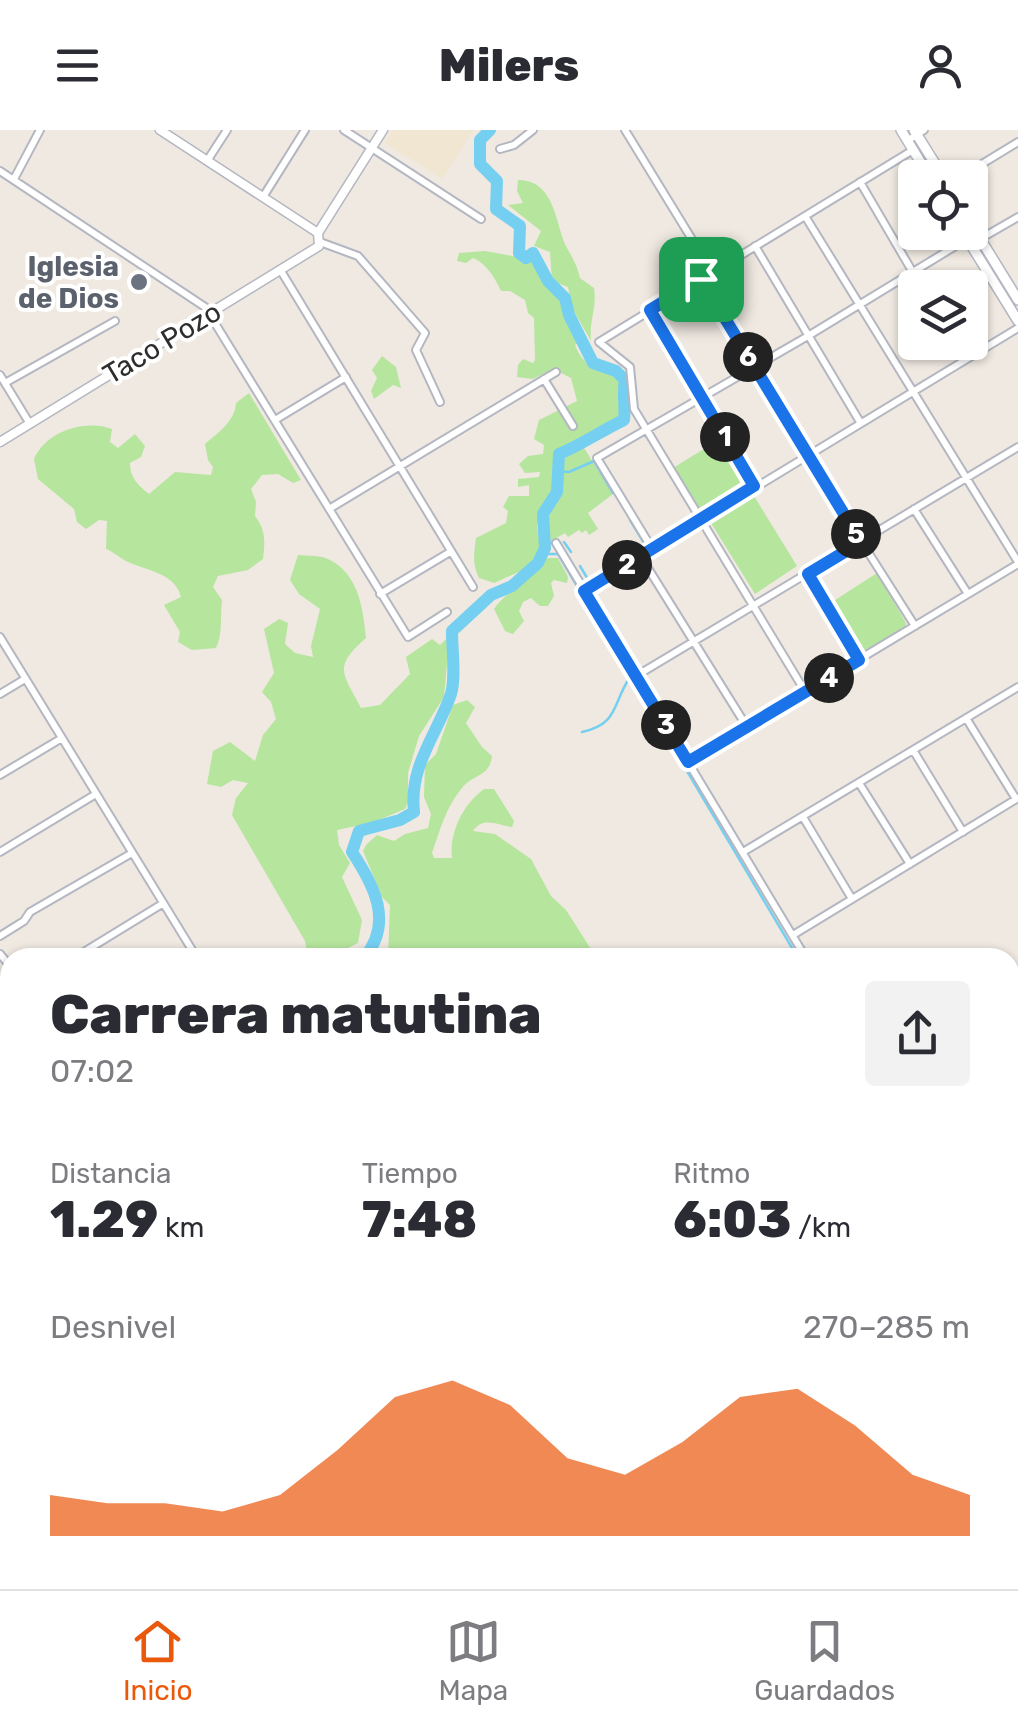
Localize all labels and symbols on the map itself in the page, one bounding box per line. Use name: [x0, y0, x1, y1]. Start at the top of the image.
pin: [659, 237, 744, 322]
place label: Iglesia de Dios: [18, 250, 119, 315]
marker: Iglesia de Dios: [128, 271, 150, 293]
street label: Taco Pozo: [97, 295, 227, 391]
pin: 6: [723, 332, 773, 382]
pin: 1: [700, 412, 750, 462]
pin: 5: [831, 509, 881, 559]
pin: 2: [602, 540, 652, 590]
pin: 4: [804, 653, 854, 703]
pin: 3: [641, 700, 691, 750]

